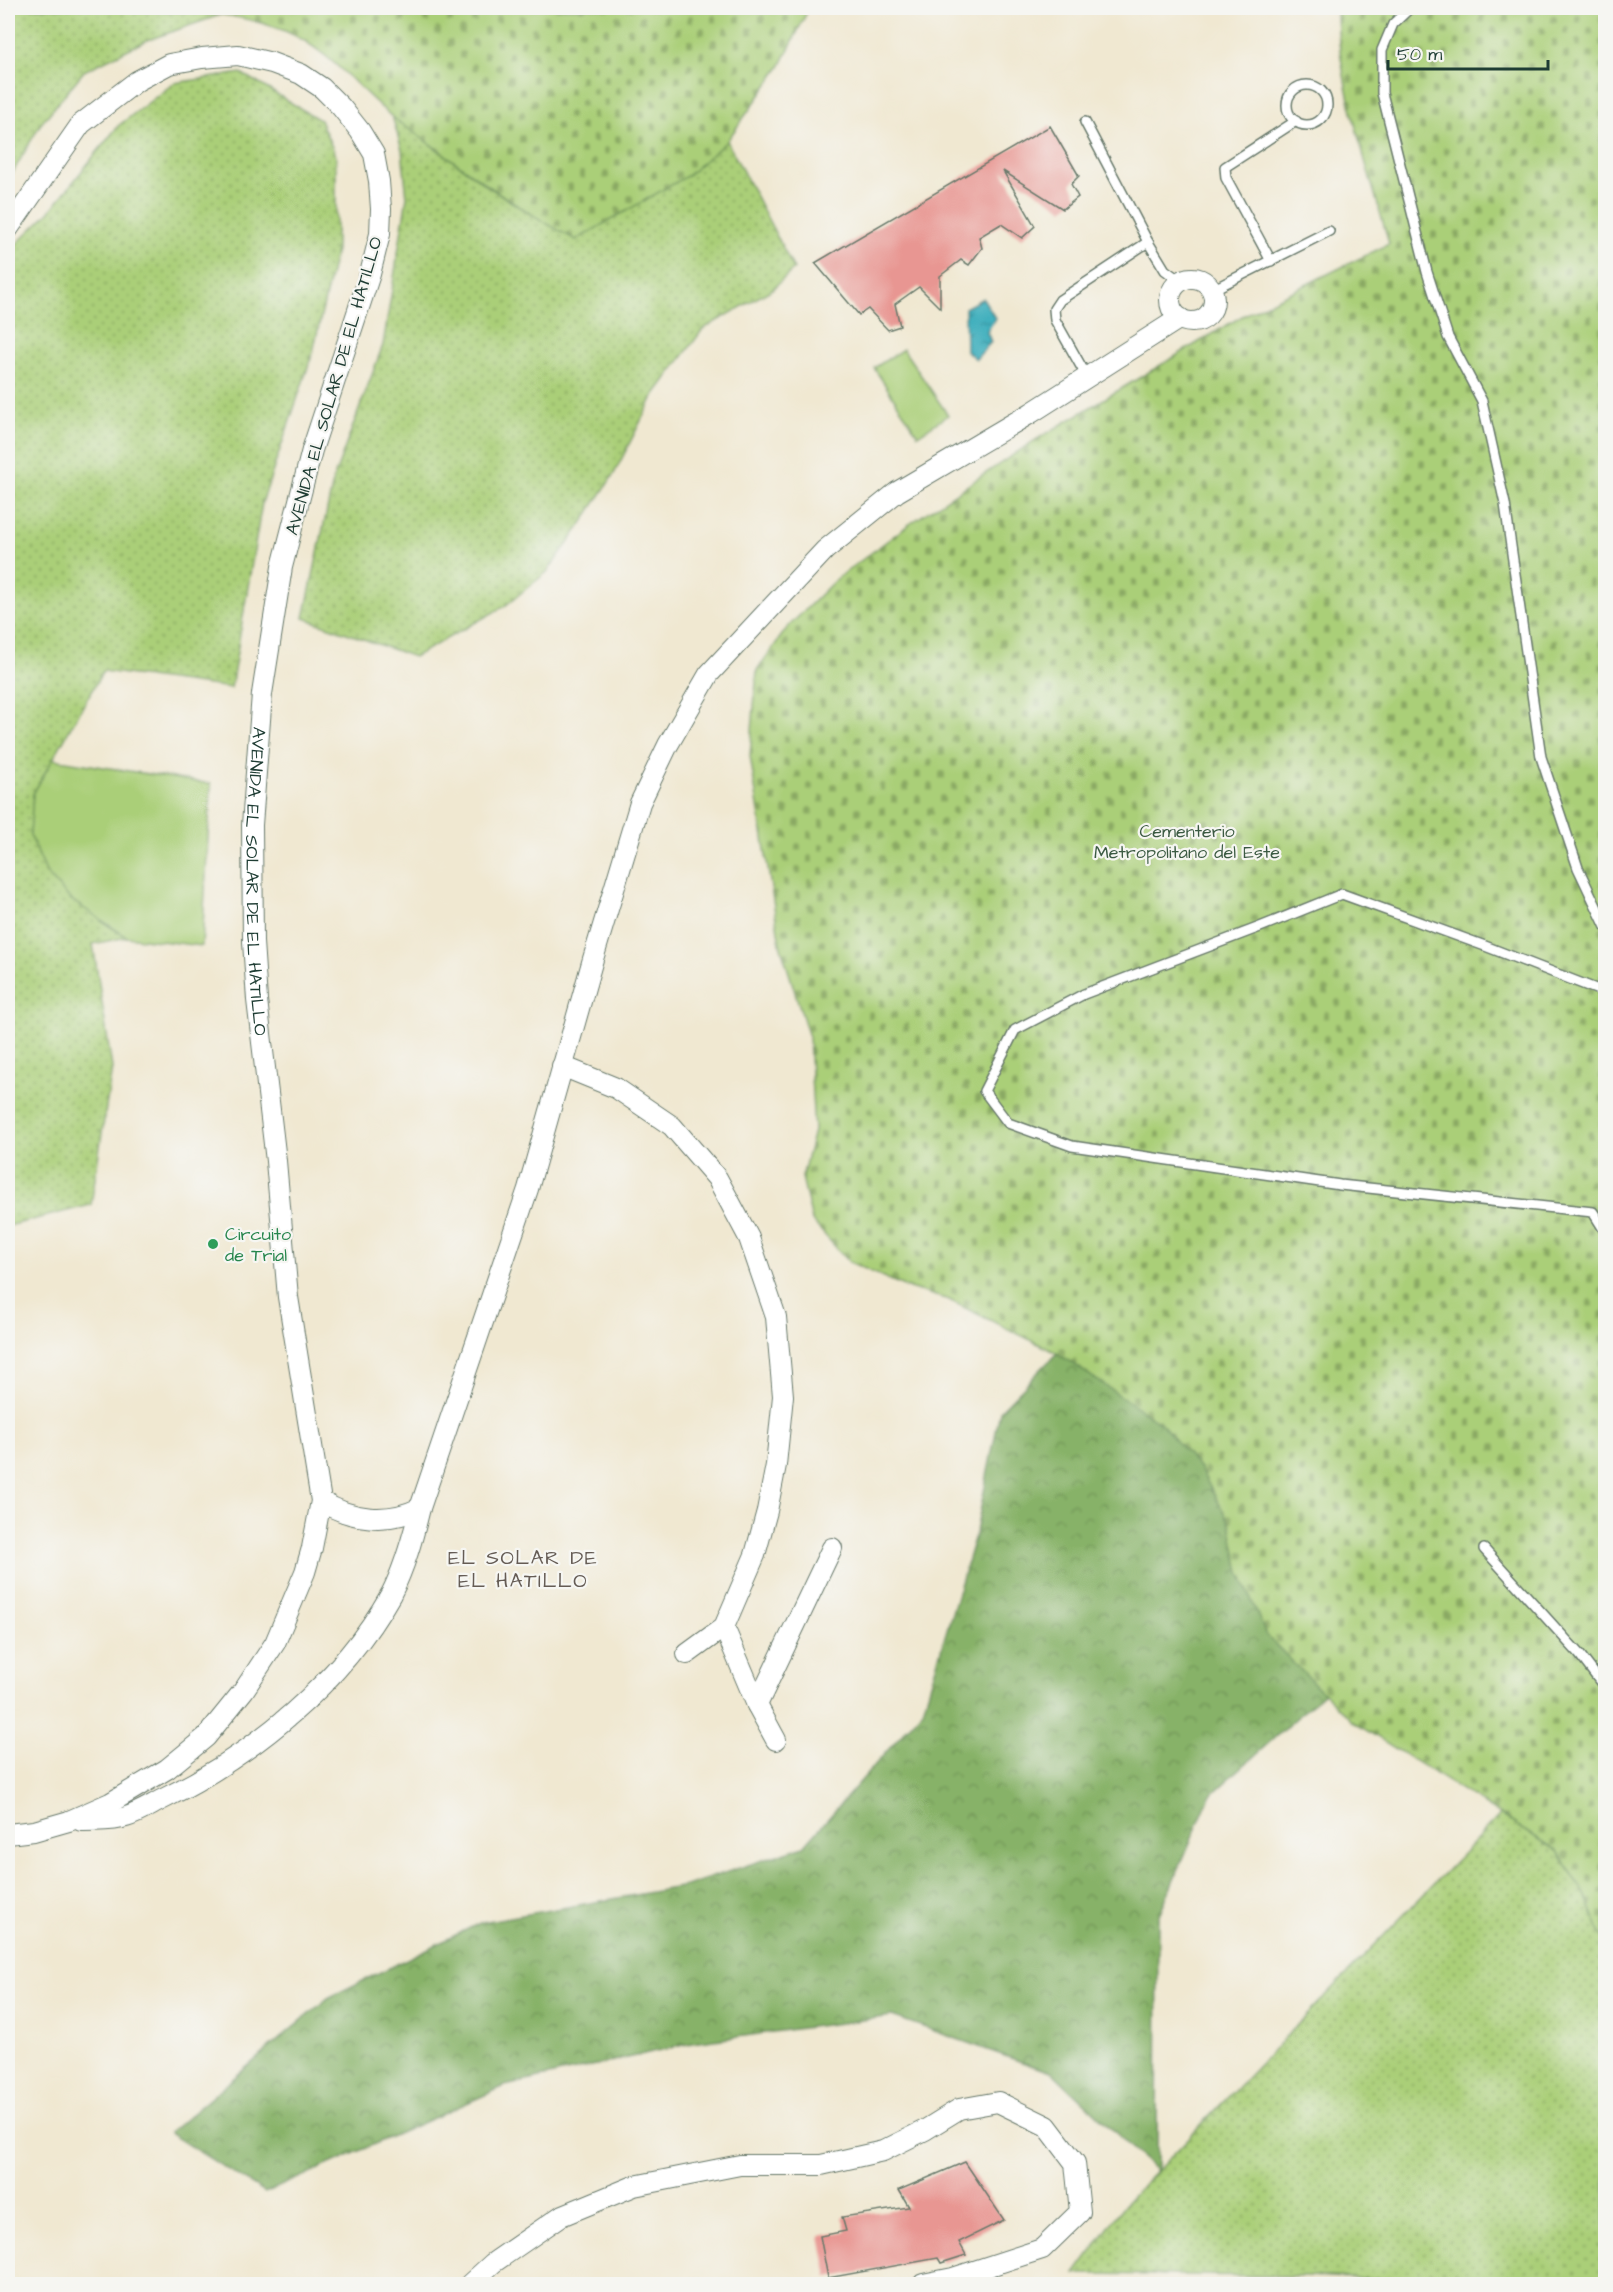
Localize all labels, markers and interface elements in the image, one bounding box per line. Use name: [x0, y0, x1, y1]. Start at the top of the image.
scale bar: [1388, 33, 1548, 71]
text: 50 m: [1397, 42, 1442, 67]
street label: AVENIDA EL SOLAR DE EL HATILLO: [279, 234, 389, 538]
street label: AVENIDA EL SOLAR DE EL HATILLO: [239, 726, 274, 1037]
park label: Cementerio Metropolitano del Este: [1094, 819, 1280, 865]
place label: Circuito de Trial: [225, 1222, 291, 1268]
marker: Circuito de Trial: [206, 1237, 220, 1251]
district label: EL SOLAR DE EL HATILLO: [448, 1544, 598, 1595]

